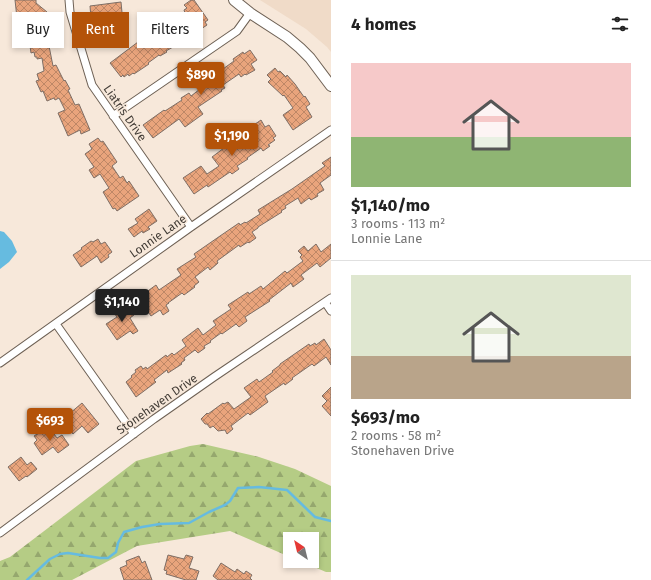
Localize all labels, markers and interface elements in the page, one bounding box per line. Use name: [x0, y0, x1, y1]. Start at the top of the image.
chip: Buy: [12, 12, 64, 48]
chip: Rent: [72, 12, 129, 48]
chip: Filters: [137, 12, 203, 48]
icon: filters: [609, 13, 631, 35]
text: 4 homes: [351, 14, 416, 35]
pin: $890: [177, 62, 225, 96]
text: $890: [186, 67, 216, 82]
street label: Liatris Drive: [101, 82, 149, 144]
icon: home: [455, 89, 527, 161]
pin: $1,190: [199, 123, 265, 157]
text: $1,190: [214, 128, 250, 143]
text: $1,140/mo: [351, 195, 430, 216]
street label: Lonnie Lane: [127, 211, 189, 261]
text: 3 rooms · 113 m²: [351, 216, 445, 231]
text: Lonnie Lane: [351, 231, 422, 246]
pin: $1,140: [89, 289, 155, 323]
text: $1,140: [104, 294, 140, 309]
icon: home: [455, 301, 527, 373]
street label: Stonehaven Drive: [114, 371, 200, 437]
text: $693/mo: [351, 407, 420, 428]
pin: $693: [26, 408, 74, 442]
text: $693: [36, 413, 64, 428]
text: 2 rooms · 58 m²: [351, 428, 441, 443]
text: Stonehaven Drive: [351, 443, 454, 458]
north arrow: [283, 532, 319, 568]
map controls: [283, 532, 319, 568]

